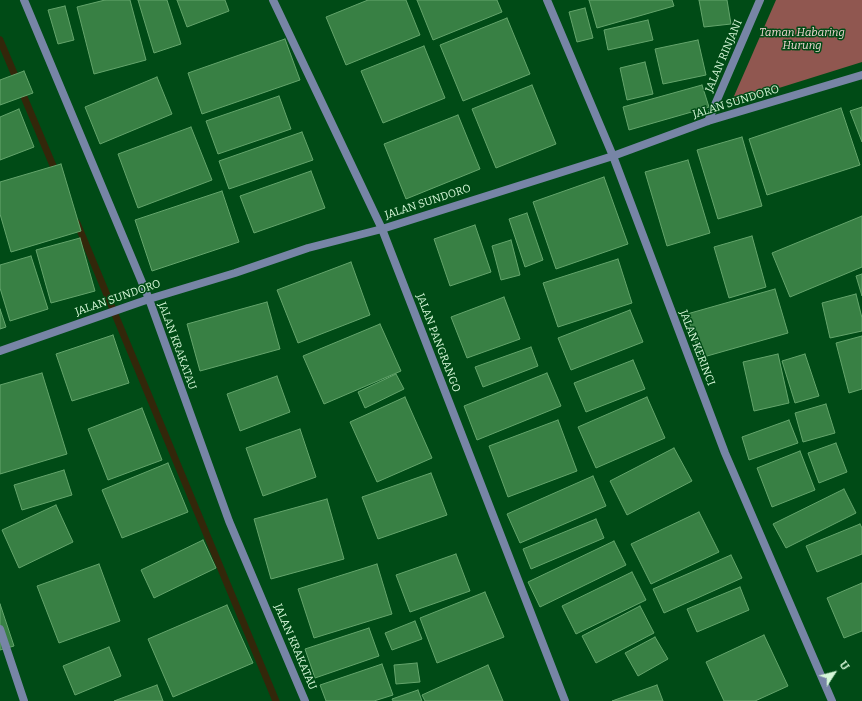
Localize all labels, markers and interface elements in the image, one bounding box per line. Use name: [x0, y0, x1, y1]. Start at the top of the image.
street label: JALAN RINJANI: [703, 18, 745, 94]
park label: Taman Habaring Hurung: [759, 26, 845, 52]
street label: JALAN SUNDORO: [691, 83, 781, 121]
street label: JALAN SUNDORO: [383, 182, 473, 222]
street label: JALAN SUNDORO: [73, 277, 163, 319]
street label: JALAN PANGRANGO: [413, 292, 463, 394]
street label: JALAN KRAKATAU: [155, 300, 199, 392]
street label: JALAN KERINCI: [677, 308, 717, 388]
street label: JALAN KRAKATAU: [271, 602, 319, 692]
north arrow: [814, 653, 854, 693]
text: U: [836, 659, 852, 673]

